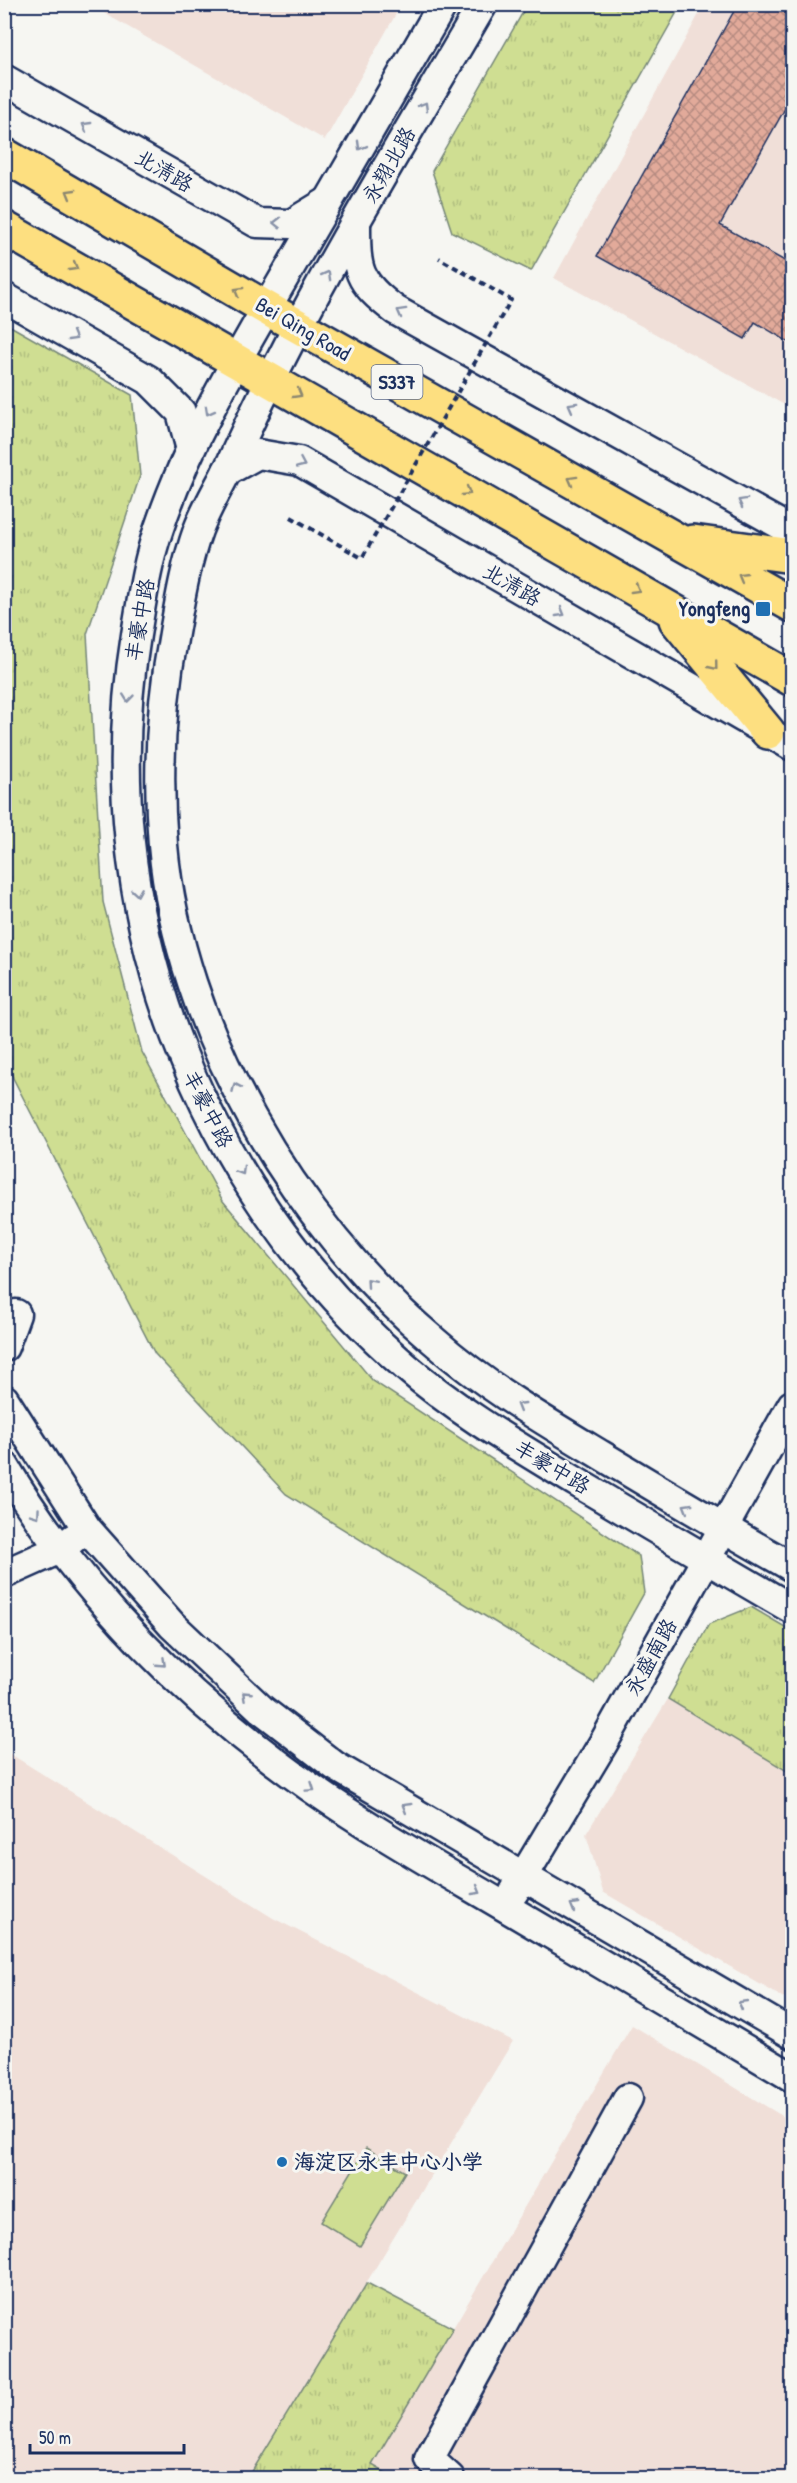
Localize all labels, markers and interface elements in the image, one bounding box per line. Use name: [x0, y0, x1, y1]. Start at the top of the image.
one-way arrow: [416, 102, 428, 112]
street label: 永翔北路: [355, 121, 422, 208]
one-way arrow: [82, 122, 92, 133]
one-way arrow: [356, 140, 368, 150]
street label: 北清路: [130, 142, 199, 199]
one-way arrow: [66, 188, 76, 200]
one-way arrow: [272, 217, 281, 230]
one-way arrow: [68, 260, 78, 272]
one-way arrow: [320, 271, 331, 281]
one-way arrow: [234, 287, 244, 298]
street label: Bei Qing Road: [250, 290, 356, 367]
one-way arrow: [397, 308, 407, 319]
one-way arrow: [67, 329, 77, 341]
road number: S337: [372, 365, 422, 399]
one-way arrow: [292, 387, 302, 399]
one-way arrow: [567, 402, 578, 414]
one-way arrow: [205, 405, 216, 415]
one-way arrow: [295, 457, 306, 469]
one-way arrow: [568, 476, 578, 488]
one-way arrow: [461, 484, 471, 496]
one-way arrow: [737, 498, 748, 509]
street label: 北清路: [478, 556, 547, 613]
one-way arrow: [737, 572, 748, 584]
street label: 丰豪中路: [118, 576, 161, 664]
one-way arrow: [630, 582, 640, 593]
place label: Yongfeng: [679, 594, 750, 624]
marker: Yongfeng: [754, 600, 772, 618]
one-way arrow: [555, 606, 565, 618]
one-way arrow: [707, 659, 718, 670]
one-way arrow: [122, 693, 135, 702]
one-way arrow: [130, 887, 142, 896]
street label: 丰豪中路: [176, 1065, 240, 1153]
one-way arrow: [231, 1083, 243, 1094]
one-way arrow: [234, 1164, 245, 1175]
one-way arrow: [367, 1278, 378, 1289]
one-way arrow: [516, 1401, 526, 1413]
street label: 丰豪中路: [509, 1433, 596, 1501]
one-way arrow: [683, 1502, 693, 1514]
one-way arrow: [29, 1508, 40, 1519]
street label: 永盛南路: [618, 1613, 684, 1701]
one-way arrow: [155, 1656, 165, 1667]
one-way arrow: [243, 1691, 253, 1702]
one-way arrow: [305, 1781, 316, 1792]
one-way arrow: [402, 1803, 412, 1814]
one-way arrow: [471, 1883, 481, 1895]
one-way arrow: [570, 1901, 580, 1913]
one-way arrow: [738, 2000, 748, 2012]
place label: 海淀区永丰中心小学: [294, 2147, 483, 2176]
marker: 海淀区永丰中心小学: [275, 2155, 289, 2169]
scale bar: [30, 2417, 184, 2455]
text: 50 m: [39, 2425, 71, 2450]

